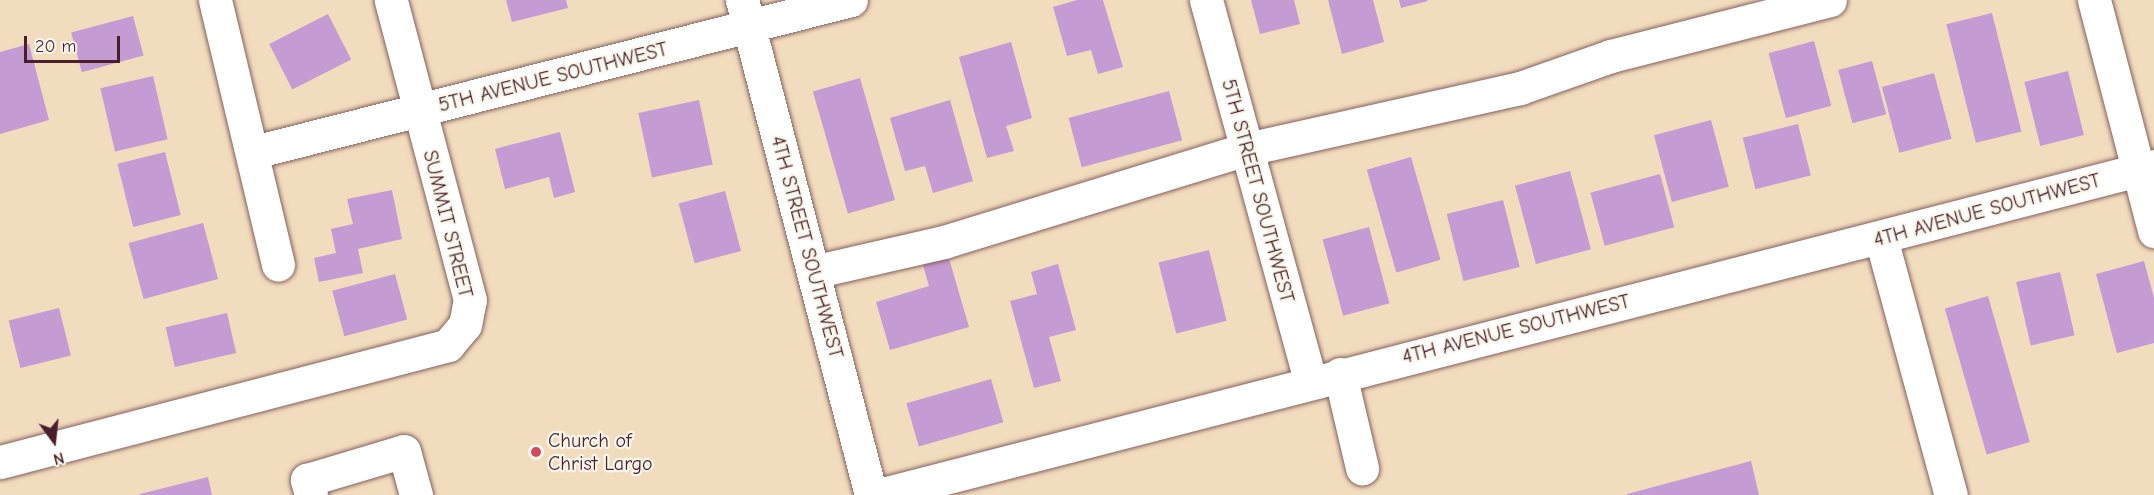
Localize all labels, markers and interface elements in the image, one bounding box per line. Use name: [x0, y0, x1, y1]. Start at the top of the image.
scale bar: [27, 24, 123, 62]
text: 20 m: [35, 36, 76, 57]
street label: 5TH AVENUE SOUTHWEST: [436, 37, 670, 117]
street label: 5TH STREET SOUTHWEST: [1217, 77, 1299, 305]
street label: 4TH STREET SOUTHWEST: [766, 133, 848, 361]
street label: SUMMIT STREET: [418, 148, 478, 300]
street label: 4TH AVENUE SOUTHWEST: [1871, 168, 2103, 252]
street label: 4TH AVENUE SOUTHWEST: [1400, 289, 1632, 369]
north arrow: [24, 411, 84, 471]
place label: Church of Christ Largo: [548, 428, 653, 475]
marker: Church of Christ Largo: [529, 445, 543, 459]
text: N: [51, 448, 66, 468]

